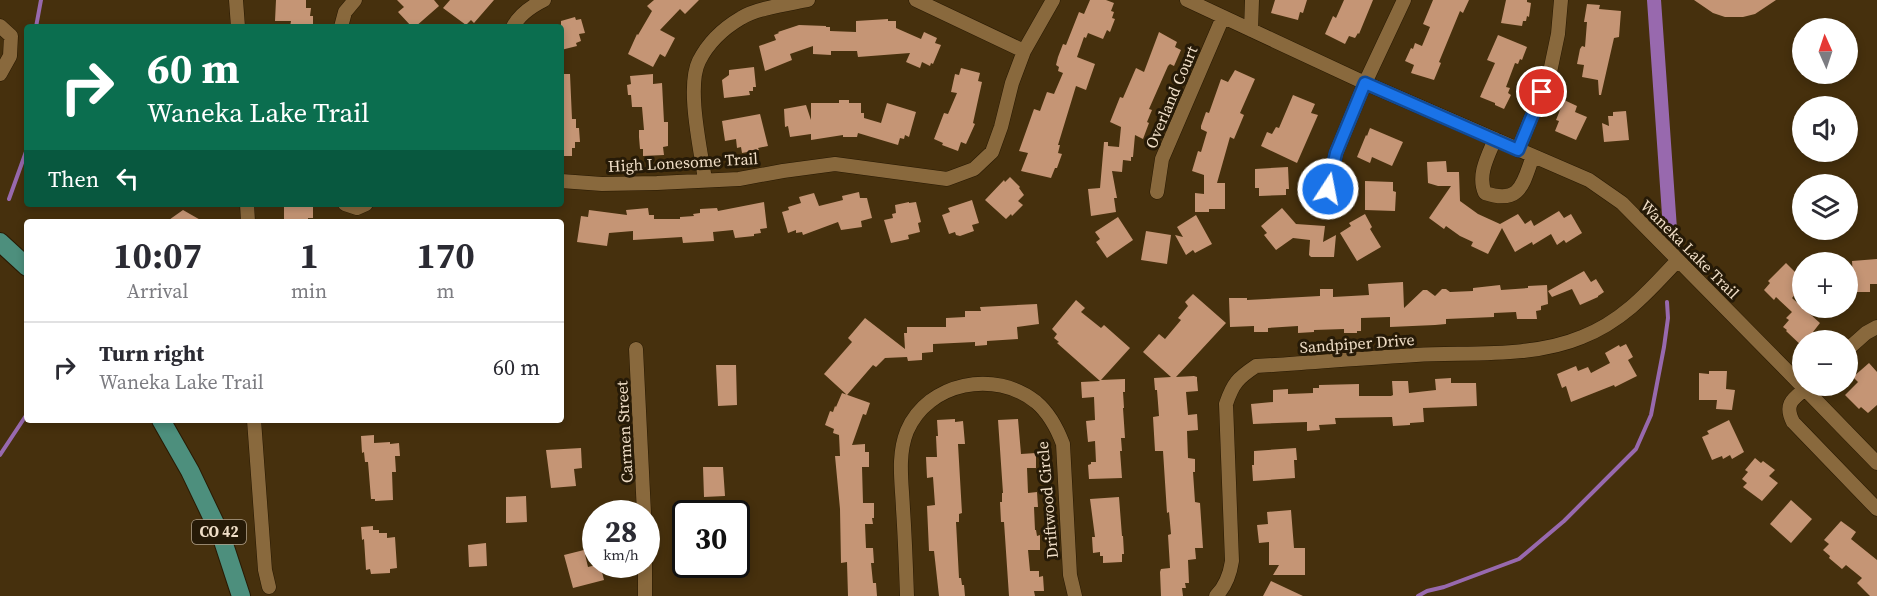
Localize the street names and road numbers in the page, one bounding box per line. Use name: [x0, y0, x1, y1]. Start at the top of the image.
street label: Overland Court: [1140, 42, 1203, 152]
street label: High Lonesome Trail: [607, 147, 759, 177]
street label: Waneka Lake Trail: [1636, 195, 1745, 304]
street label: Sandpiper Drive: [1299, 328, 1415, 358]
street label: Carmen Street: [610, 380, 638, 484]
street label: Driftwood Circle: [1031, 440, 1063, 560]
road number: CO 42: [192, 520, 246, 544]

